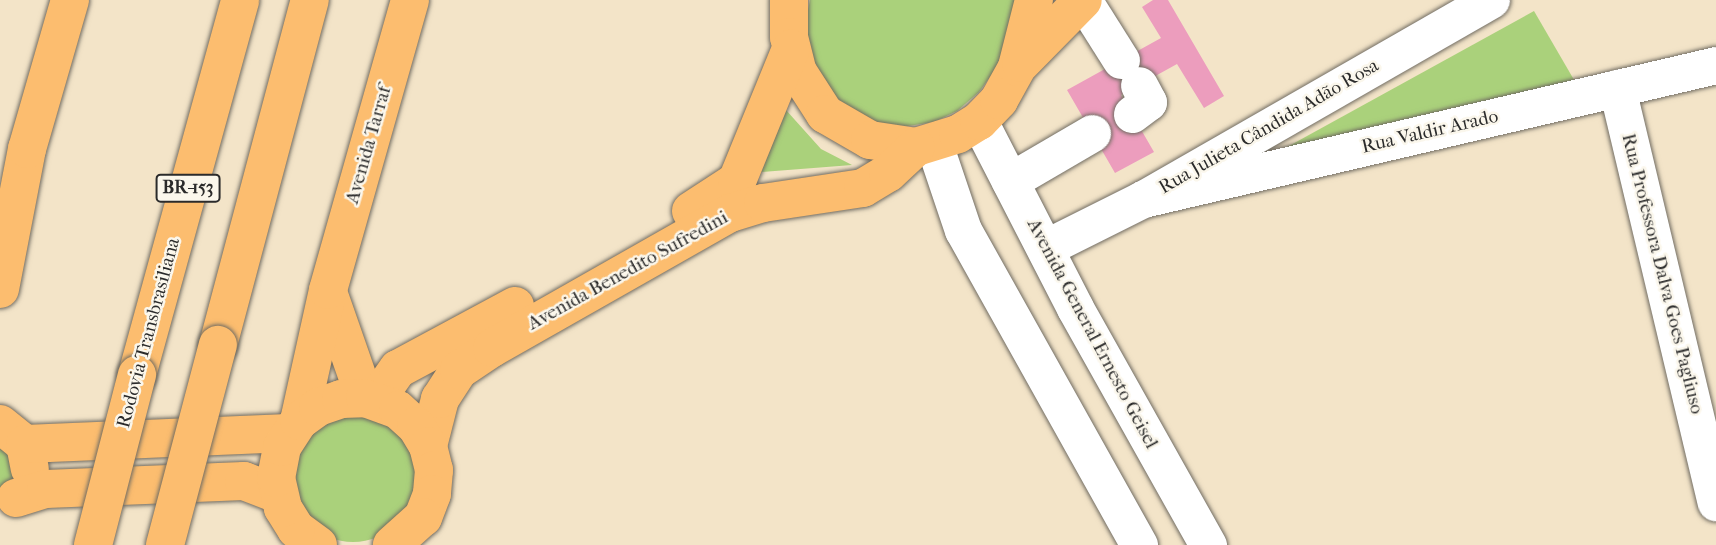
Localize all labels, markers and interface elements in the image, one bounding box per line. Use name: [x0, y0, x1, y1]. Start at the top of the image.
street label: Rua Julieta Cândida Adão Rosa: [1155, 55, 1383, 199]
street label: Avenida Tarraf: [341, 84, 397, 206]
street label: Rua Valdir Arado: [1359, 105, 1501, 159]
street label: Rua Professora Dalva Goes Pagliuso: [1616, 131, 1708, 417]
road number: BR-153: [155, 174, 221, 202]
street label: Avenida Benedito Sufredini: [524, 206, 732, 336]
street label: Avenida General Ernesto Geisel: [1022, 215, 1162, 453]
street label: Rodovia Transbrasiliana: [113, 235, 185, 431]

